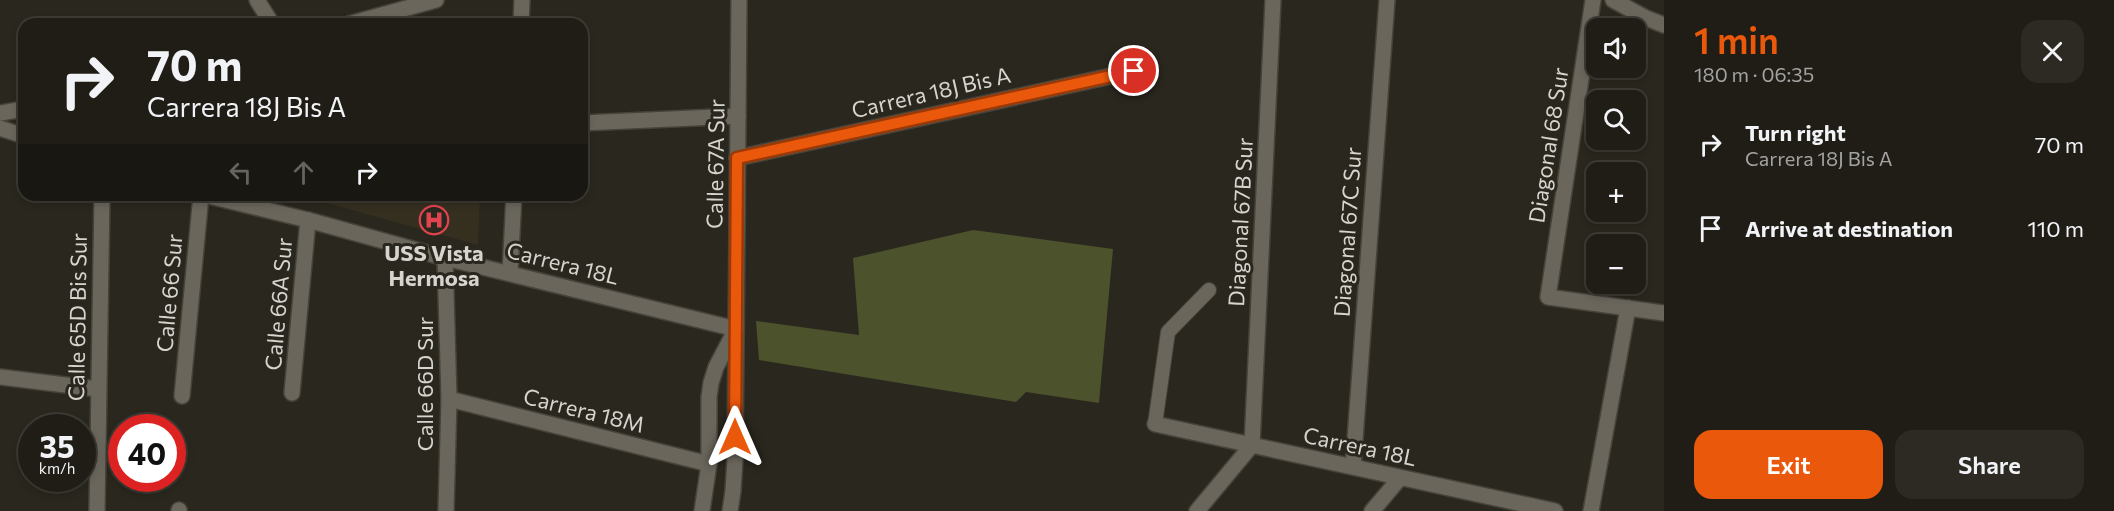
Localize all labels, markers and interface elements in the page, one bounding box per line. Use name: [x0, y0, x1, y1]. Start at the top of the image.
text: 1 min: [1694, 17, 1779, 61]
map controls: [1586, 18, 1646, 294]
button: sound: [1586, 18, 1646, 78]
button: close: [2021, 20, 2084, 83]
text: 70 m: [147, 38, 242, 90]
icon: right: [48, 42, 126, 120]
pin: [1108, 45, 1159, 96]
icon: arrive: [1117, 54, 1150, 87]
street label: Carrera 18J Bis A: [849, 61, 1013, 123]
text: 180 m · 06:35: [1694, 62, 1814, 86]
street label: Diagonal 68 Sur: [1522, 65, 1574, 225]
text: Carrera 18J Bis A: [147, 90, 346, 123]
button: search: [1586, 90, 1646, 150]
street label: Calle 67A Sur: [700, 99, 730, 229]
text: Turn right: [1745, 119, 1846, 146]
icon: right: [1694, 128, 1727, 161]
text: 70 m: [2035, 131, 2084, 158]
street label: Diagonal 67B Sur: [1222, 137, 1258, 307]
street label: Diagonal 67C Sur: [1328, 146, 1366, 318]
text: Carrera 18J Bis A: [1745, 146, 1893, 170]
icon: left: [224, 156, 257, 189]
icon: ahead: [287, 156, 320, 189]
icon: right: [350, 156, 383, 189]
button: +: [1586, 162, 1646, 222]
hospital icon: USS Vista Hermosa: [418, 204, 450, 236]
icon: arrive: [1694, 212, 1727, 245]
text: Arrive at destination: [1745, 215, 1953, 242]
text: 110 m: [2027, 215, 2084, 242]
street label: Calle 65D Bis Sur: [62, 233, 92, 401]
street label: Calle 66 Sur: [150, 233, 188, 353]
button: −: [1586, 234, 1646, 294]
street label: Calle 66A Sur: [259, 236, 297, 372]
street label: Carrera 18L: [504, 236, 622, 290]
place label: USS Vista Hermosa: [384, 239, 484, 291]
street label: Calle 66D Sur: [411, 316, 438, 451]
street label: Carrera 18M: [521, 382, 647, 438]
position arrow: [703, 405, 767, 469]
speed limit sign: 40: [108, 414, 186, 492]
street label: Carrera 18L: [1301, 421, 1419, 471]
text: 35: [40, 427, 74, 464]
button: Exit: [1694, 430, 1883, 499]
button: Share: [1895, 430, 2084, 499]
text: km/h: [39, 459, 75, 477]

